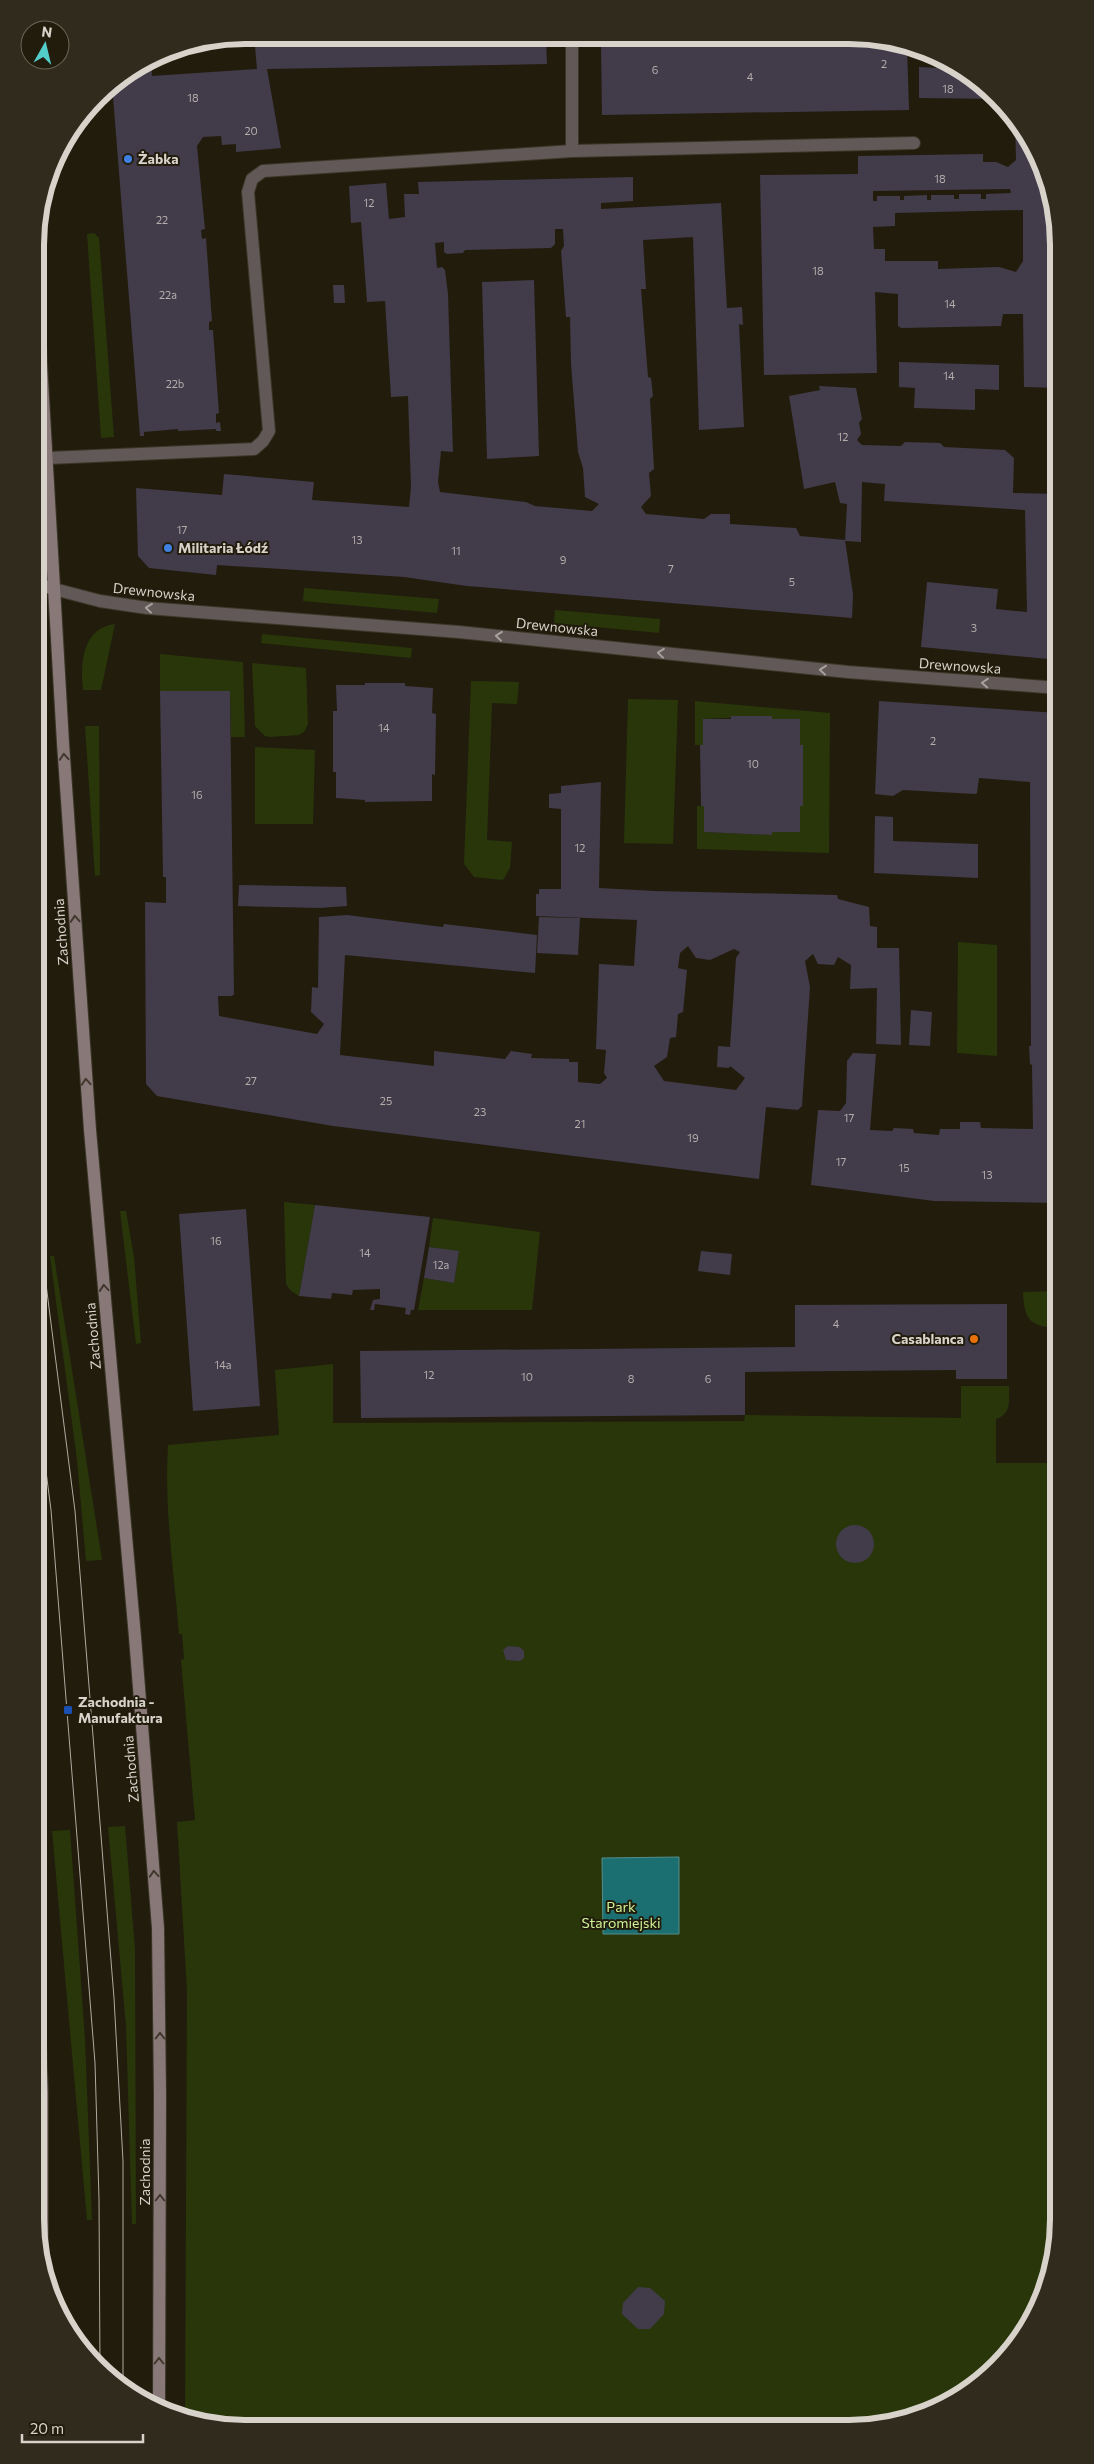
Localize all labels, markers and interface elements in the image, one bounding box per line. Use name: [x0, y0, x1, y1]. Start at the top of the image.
north arrow: [20, 20, 70, 70]
text: N: [40, 22, 53, 41]
house number: 2: [881, 57, 887, 70]
house number: 6: [652, 63, 659, 76]
house number: 4: [747, 70, 754, 83]
house number: 18: [942, 82, 954, 95]
house number: 18: [187, 91, 199, 104]
house number: 20: [244, 124, 258, 137]
place label: Żabka: [138, 150, 179, 167]
marker: Żabka: [122, 153, 134, 165]
house number: 18: [934, 172, 946, 185]
house number: 12: [364, 196, 374, 209]
house number: 22: [156, 213, 168, 226]
house number: 18: [812, 264, 824, 277]
house number: 22a: [159, 288, 177, 301]
house number: 14: [944, 297, 956, 310]
house number: 14: [943, 369, 955, 382]
house number: 22b: [166, 377, 184, 390]
house number: 12: [838, 430, 848, 443]
house number: 17: [177, 523, 187, 536]
house number: 13: [352, 533, 362, 546]
place label: Militaria Łódź: [178, 539, 268, 556]
marker: Militaria Łódź: [162, 542, 174, 554]
house number: 11: [451, 544, 461, 557]
house number: 9: [560, 553, 567, 566]
house number: 7: [668, 562, 674, 575]
house number: 5: [789, 575, 795, 588]
street label: Drewnowska: [112, 579, 196, 604]
one-way arrow: [144, 603, 152, 614]
street label: Drewnowska: [515, 614, 599, 639]
house number: 3: [971, 621, 977, 634]
one-way arrow: [495, 631, 503, 642]
one-way arrow: [657, 648, 665, 659]
street label: Drewnowska: [918, 654, 1002, 677]
one-way arrow: [818, 665, 826, 676]
one-way arrow: [980, 677, 988, 688]
house number: 14: [378, 721, 390, 734]
house number: 2: [930, 734, 936, 747]
one-way arrow: [58, 753, 69, 761]
house number: 10: [747, 757, 759, 770]
house number: 16: [191, 788, 203, 801]
house number: 12: [575, 841, 585, 854]
street label: Zachodnia: [50, 898, 71, 966]
one-way arrow: [70, 915, 81, 923]
house number: 27: [245, 1074, 257, 1087]
one-way arrow: [81, 1077, 92, 1085]
house number: 25: [380, 1094, 392, 1107]
house number: 23: [474, 1105, 486, 1118]
house number: 17: [844, 1111, 854, 1124]
house number: 21: [575, 1117, 585, 1130]
house number: 19: [687, 1131, 699, 1144]
house number: 17: [836, 1155, 846, 1168]
house number: 15: [898, 1161, 910, 1174]
house number: 13: [982, 1168, 992, 1181]
house number: 16: [210, 1234, 222, 1247]
house number: 14: [359, 1246, 371, 1259]
house number: 12a: [433, 1258, 449, 1271]
one-way arrow: [99, 1284, 110, 1292]
street label: Zachodnia: [81, 1302, 104, 1370]
house number: 4: [833, 1317, 840, 1330]
place label: Casablanca: [891, 1330, 964, 1347]
marker: Casablanca: [968, 1333, 980, 1345]
house number: 14a: [214, 1358, 232, 1371]
house number: 12: [424, 1368, 434, 1381]
house number: 10: [521, 1370, 533, 1383]
house number: 8: [628, 1372, 635, 1385]
house number: 6: [705, 1372, 712, 1385]
place label: Zachodnia - Manufaktura: [78, 1693, 163, 1726]
marker: Zachodnia - Manufaktura: [62, 1704, 74, 1716]
street label: Zachodnia: [119, 1735, 142, 1803]
one-way arrow: [149, 1869, 160, 1877]
park label: Park Staromiejski: [581, 1898, 661, 1931]
one-way arrow: [155, 2032, 165, 2040]
street label: Zachodnia: [136, 2138, 153, 2206]
one-way arrow: [155, 2194, 165, 2202]
one-way arrow: [154, 2357, 164, 2364]
scale bar: [22, 2412, 144, 2444]
text: 20 m: [30, 2419, 64, 2437]

